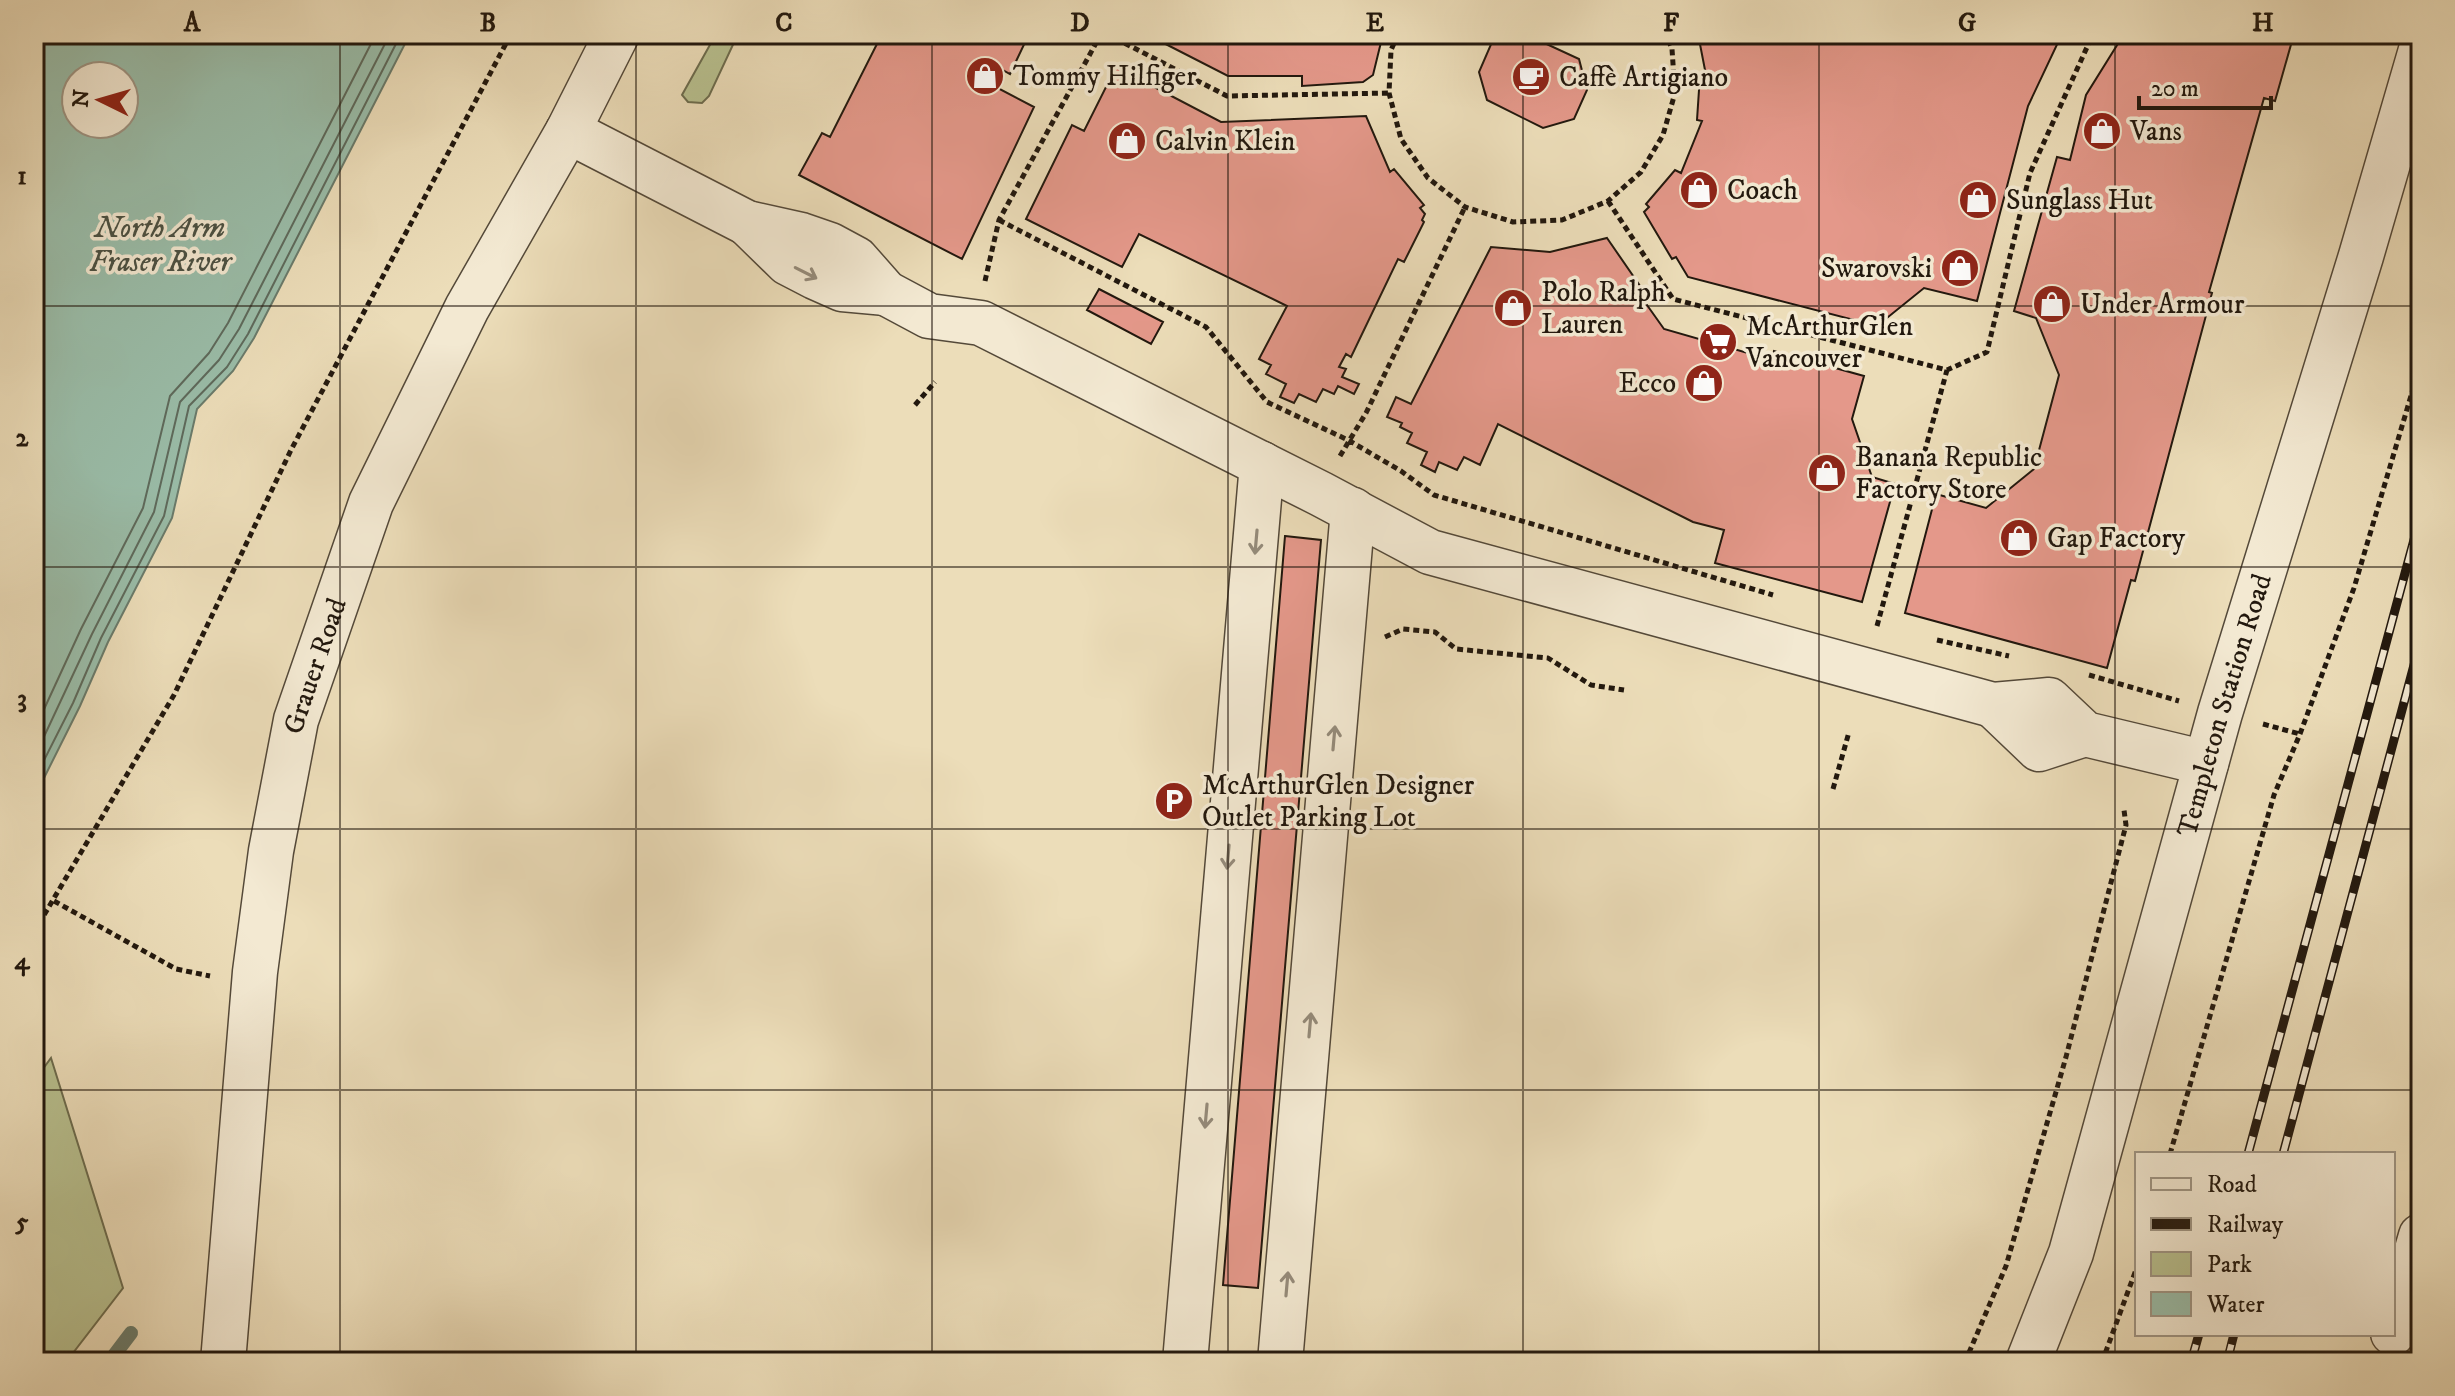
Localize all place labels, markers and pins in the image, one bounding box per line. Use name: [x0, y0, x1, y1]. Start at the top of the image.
shop icon: Tommy Hilfiger: [964, 55, 1006, 97]
cafe icon: Caffè Artigiano: [1510, 56, 1552, 98]
place label: Tommy Hilfiger: [1013, 59, 1197, 94]
place label: Caffè Artigiano: [1559, 60, 1728, 95]
shop icon: Vans: [2081, 110, 2123, 152]
place label: Vans: [2129, 114, 2182, 149]
shop icon: Calvin Klein: [1106, 120, 1148, 162]
place label: Calvin Klein: [1155, 124, 1296, 159]
shop icon: Coach: [1678, 169, 1720, 211]
place label: Coach: [1727, 173, 1798, 208]
shop icon: Sunglass Hut: [1957, 179, 1999, 221]
place label: Sunglass Hut: [2006, 183, 2153, 218]
shop icon: Swarovski: [1939, 247, 1981, 289]
place label: Swarovski: [1821, 251, 1932, 286]
place label: Polo Ralph Lauren: [1541, 275, 1666, 342]
shop icon: Under Armour: [2031, 283, 2073, 325]
shop icon: Polo Ralph Lauren: [1492, 287, 1534, 329]
place label: Under Armour: [2080, 287, 2245, 322]
place label: McArthurGlen Vancouver: [1745, 309, 1913, 376]
supermarket icon: McArthurGlen Vancouver: [1697, 321, 1739, 363]
shop icon: Ecco: [1683, 362, 1725, 404]
place label: Ecco: [1618, 366, 1676, 401]
place label: Banana Republic Factory Store: [1855, 440, 2042, 507]
shop icon: Banana Republic Factory Store: [1806, 452, 1848, 494]
shop icon: Gap Factory: [1998, 517, 2040, 559]
place label: Gap Factory: [2047, 521, 2186, 556]
place label: McArthurGlen Designer Outlet Parking Lot: [1202, 768, 1475, 835]
parking icon: McArthurGlen Designer Outlet Parking Lot: [1153, 780, 1195, 822]

